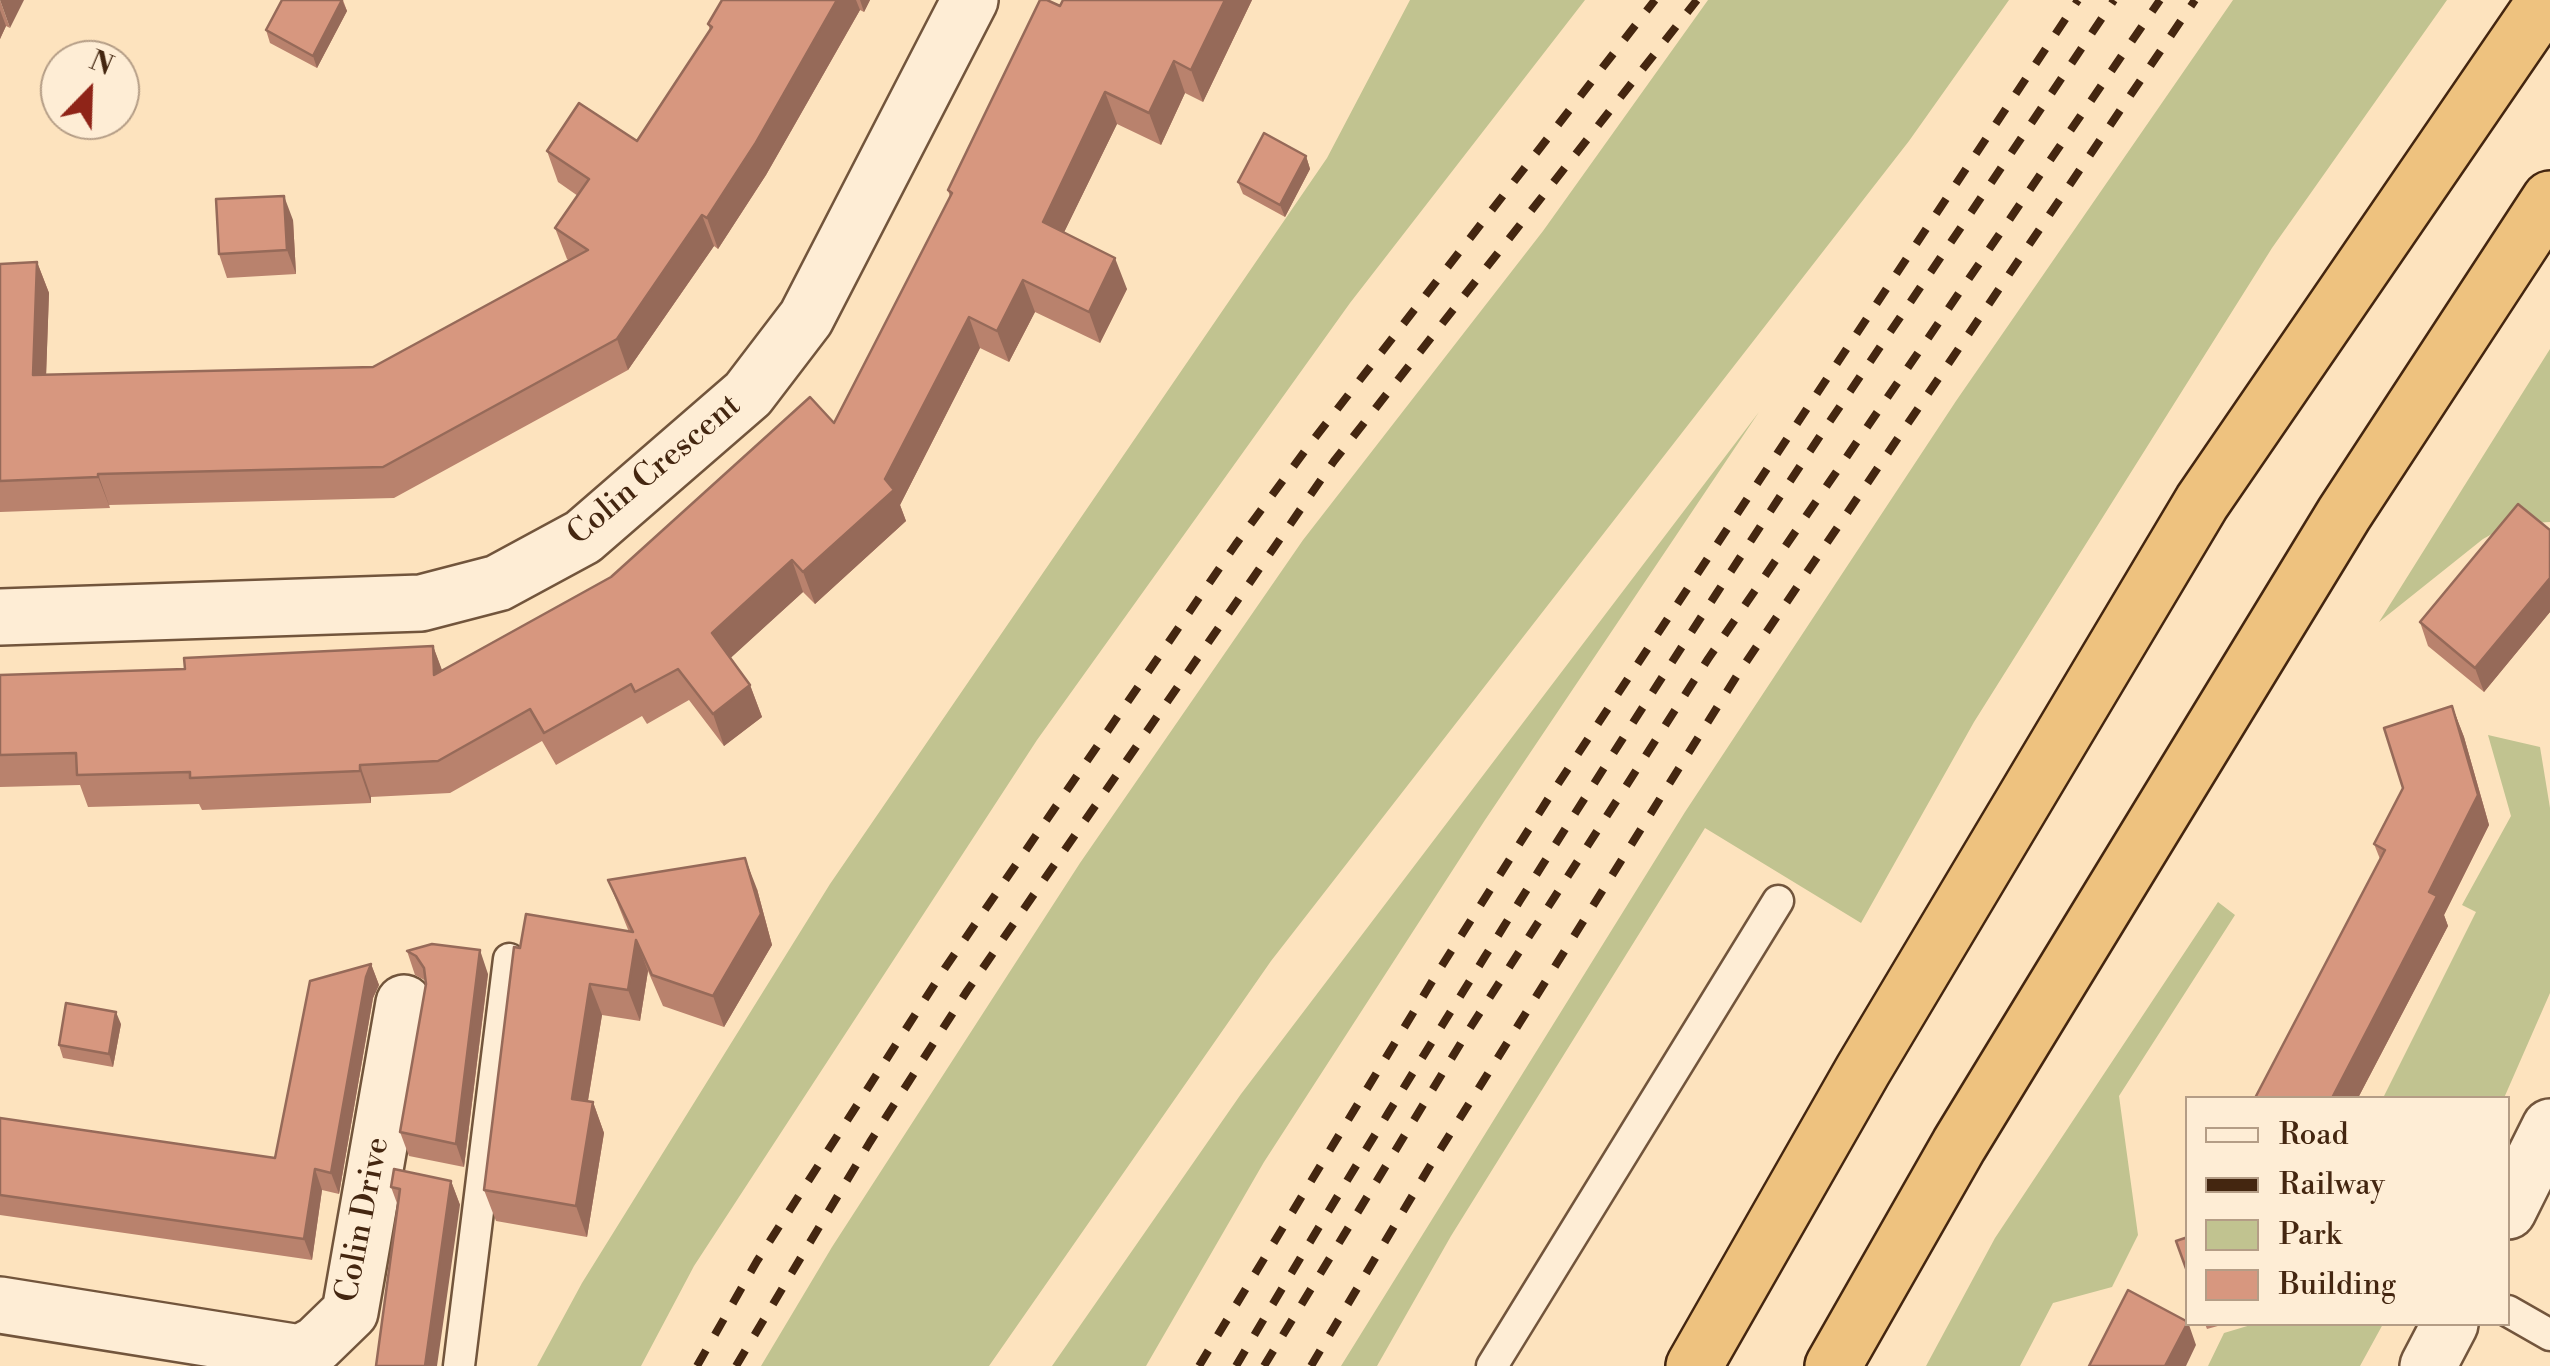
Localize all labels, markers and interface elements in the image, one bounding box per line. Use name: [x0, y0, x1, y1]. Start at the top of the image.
north arrow: [40, 40, 140, 140]
text: N: [84, 43, 118, 84]
street label: Colin Crescent: [561, 387, 749, 555]
legend: [2185, 1096, 2510, 1326]
text: Road: [2279, 1116, 2349, 1154]
street label: Colin Drive: [329, 1134, 399, 1306]
text: Railway: [2279, 1166, 2385, 1204]
text: Park: [2279, 1216, 2341, 1254]
text: Building: [2279, 1266, 2396, 1304]

